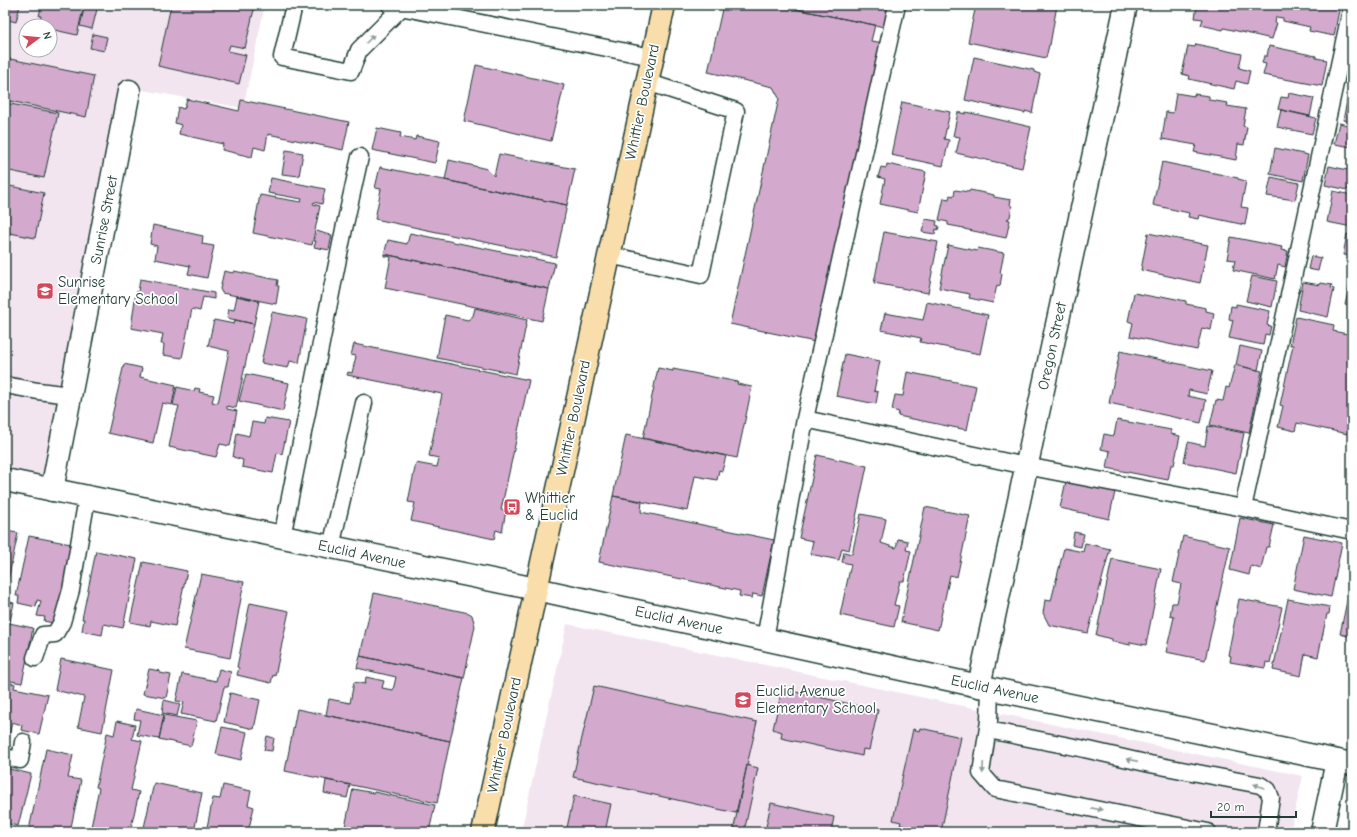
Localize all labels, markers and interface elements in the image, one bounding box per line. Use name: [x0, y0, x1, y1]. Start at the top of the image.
north arrow: [18, 18, 58, 58]
text: N: [40, 30, 54, 41]
one-way arrow: [365, 34, 375, 43]
street label: Whittier Boulevard: [621, 43, 663, 161]
street label: Sunrise Street: [87, 173, 122, 266]
place label: Sunrise Elementary School: [58, 273, 178, 308]
school or university icon: Sunrise Elementary School: [35, 281, 55, 301]
street label: Oregon Street: [1034, 300, 1070, 392]
street label: Whittier Boulevard: [552, 359, 594, 477]
place label: Whittier & Euclid: [525, 489, 578, 524]
bus stop icon: Whittier & Euclid: [502, 497, 522, 517]
street label: Euclid Avenue: [316, 536, 408, 572]
street label: Euclid Avenue: [633, 602, 725, 638]
street label: Euclid Avenue: [949, 671, 1041, 707]
street label: Whittier Boulevard: [483, 676, 525, 794]
place label: Euclid Avenue Elementary School: [756, 682, 876, 717]
school or university icon: Euclid Avenue Elementary School: [733, 690, 753, 710]
one-way arrow: [1126, 757, 1138, 763]
one-way arrow: [979, 762, 986, 774]
one-way arrow: [1253, 782, 1265, 788]
scale bar: [1211, 793, 1296, 819]
text: 20 m: [1217, 800, 1245, 814]
one-way arrow: [1091, 807, 1103, 813]

